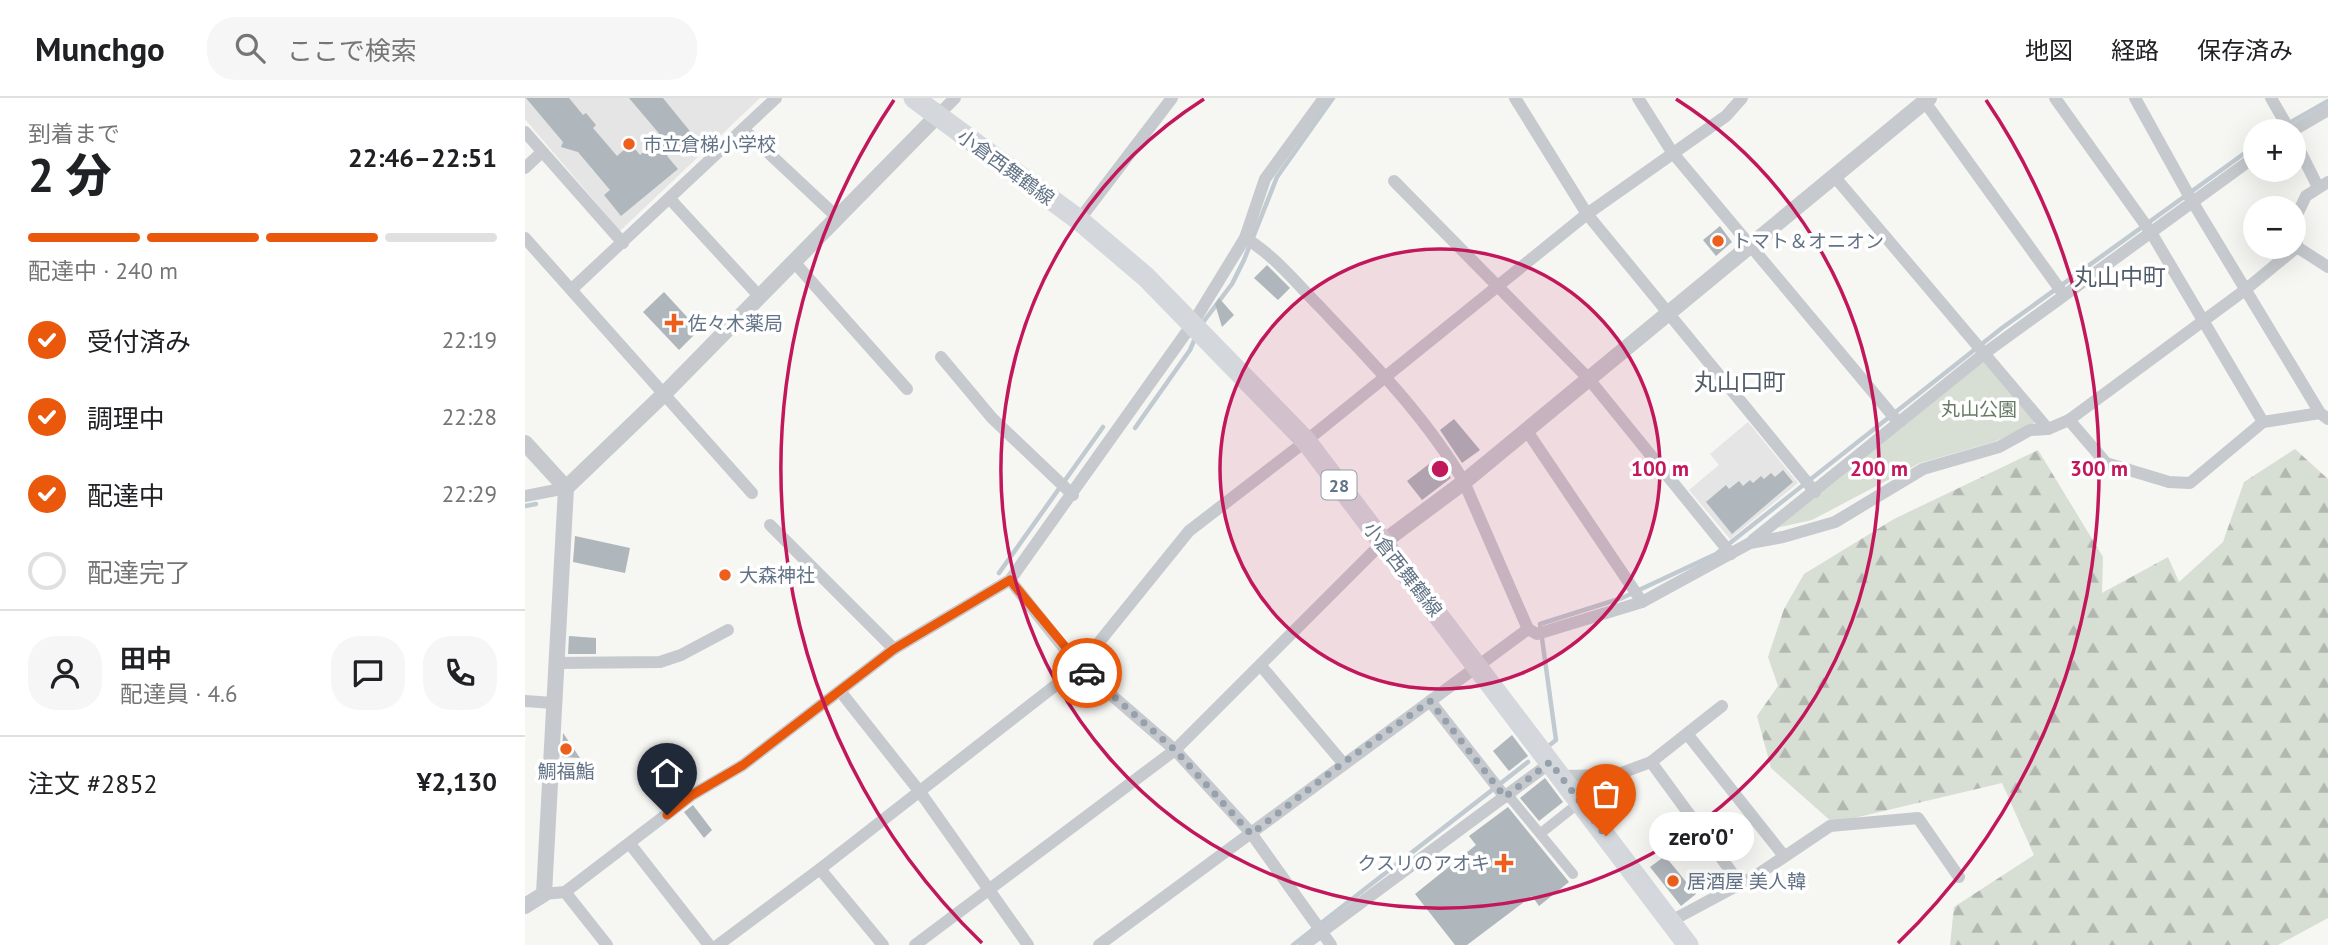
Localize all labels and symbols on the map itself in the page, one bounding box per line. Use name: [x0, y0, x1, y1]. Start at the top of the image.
street label: 小倉西舞鶴線: [953, 124, 1059, 210]
place label: 市立倉梯小学校: [643, 132, 776, 156]
marker: 市立倉梯小学校: [621, 136, 637, 152]
place label: トマト＆オニオン: [1732, 229, 1884, 253]
marker: トマト＆オニオン: [1710, 233, 1726, 249]
district label: 丸山中町: [2074, 262, 2166, 291]
place label: 佐々木薬局: [688, 311, 783, 335]
marker: 佐々木薬局: [666, 315, 682, 331]
district label: 丸山口町: [1694, 367, 1786, 396]
park label: 丸山公園: [1941, 397, 2017, 421]
text: 100 m: [1631, 455, 1689, 482]
text: 200 m: [1850, 455, 1908, 482]
text: 300 m: [2070, 455, 2128, 482]
centre of rings: [1428, 457, 1452, 481]
road number: 28: [1321, 470, 1357, 500]
street label: 小倉西舞鶴線: [1358, 517, 1448, 621]
place label: 大森神社: [739, 563, 815, 587]
marker: 大森神社: [717, 567, 733, 583]
courier: [1052, 638, 1122, 708]
marker: 鯛福鮨: [558, 741, 574, 757]
pin: [637, 743, 697, 815]
place label: 鯛福鮨: [537, 759, 595, 783]
pin: [1576, 764, 1636, 836]
callout: zero'0': [1648, 812, 1753, 860]
place label: クスリのアオキ: [1358, 851, 1490, 875]
marker: クスリのアオキ: [1496, 855, 1512, 871]
place label: 居酒屋 美人韓: [1687, 869, 1806, 893]
marker: 居酒屋 美人韓: [1665, 873, 1681, 889]

